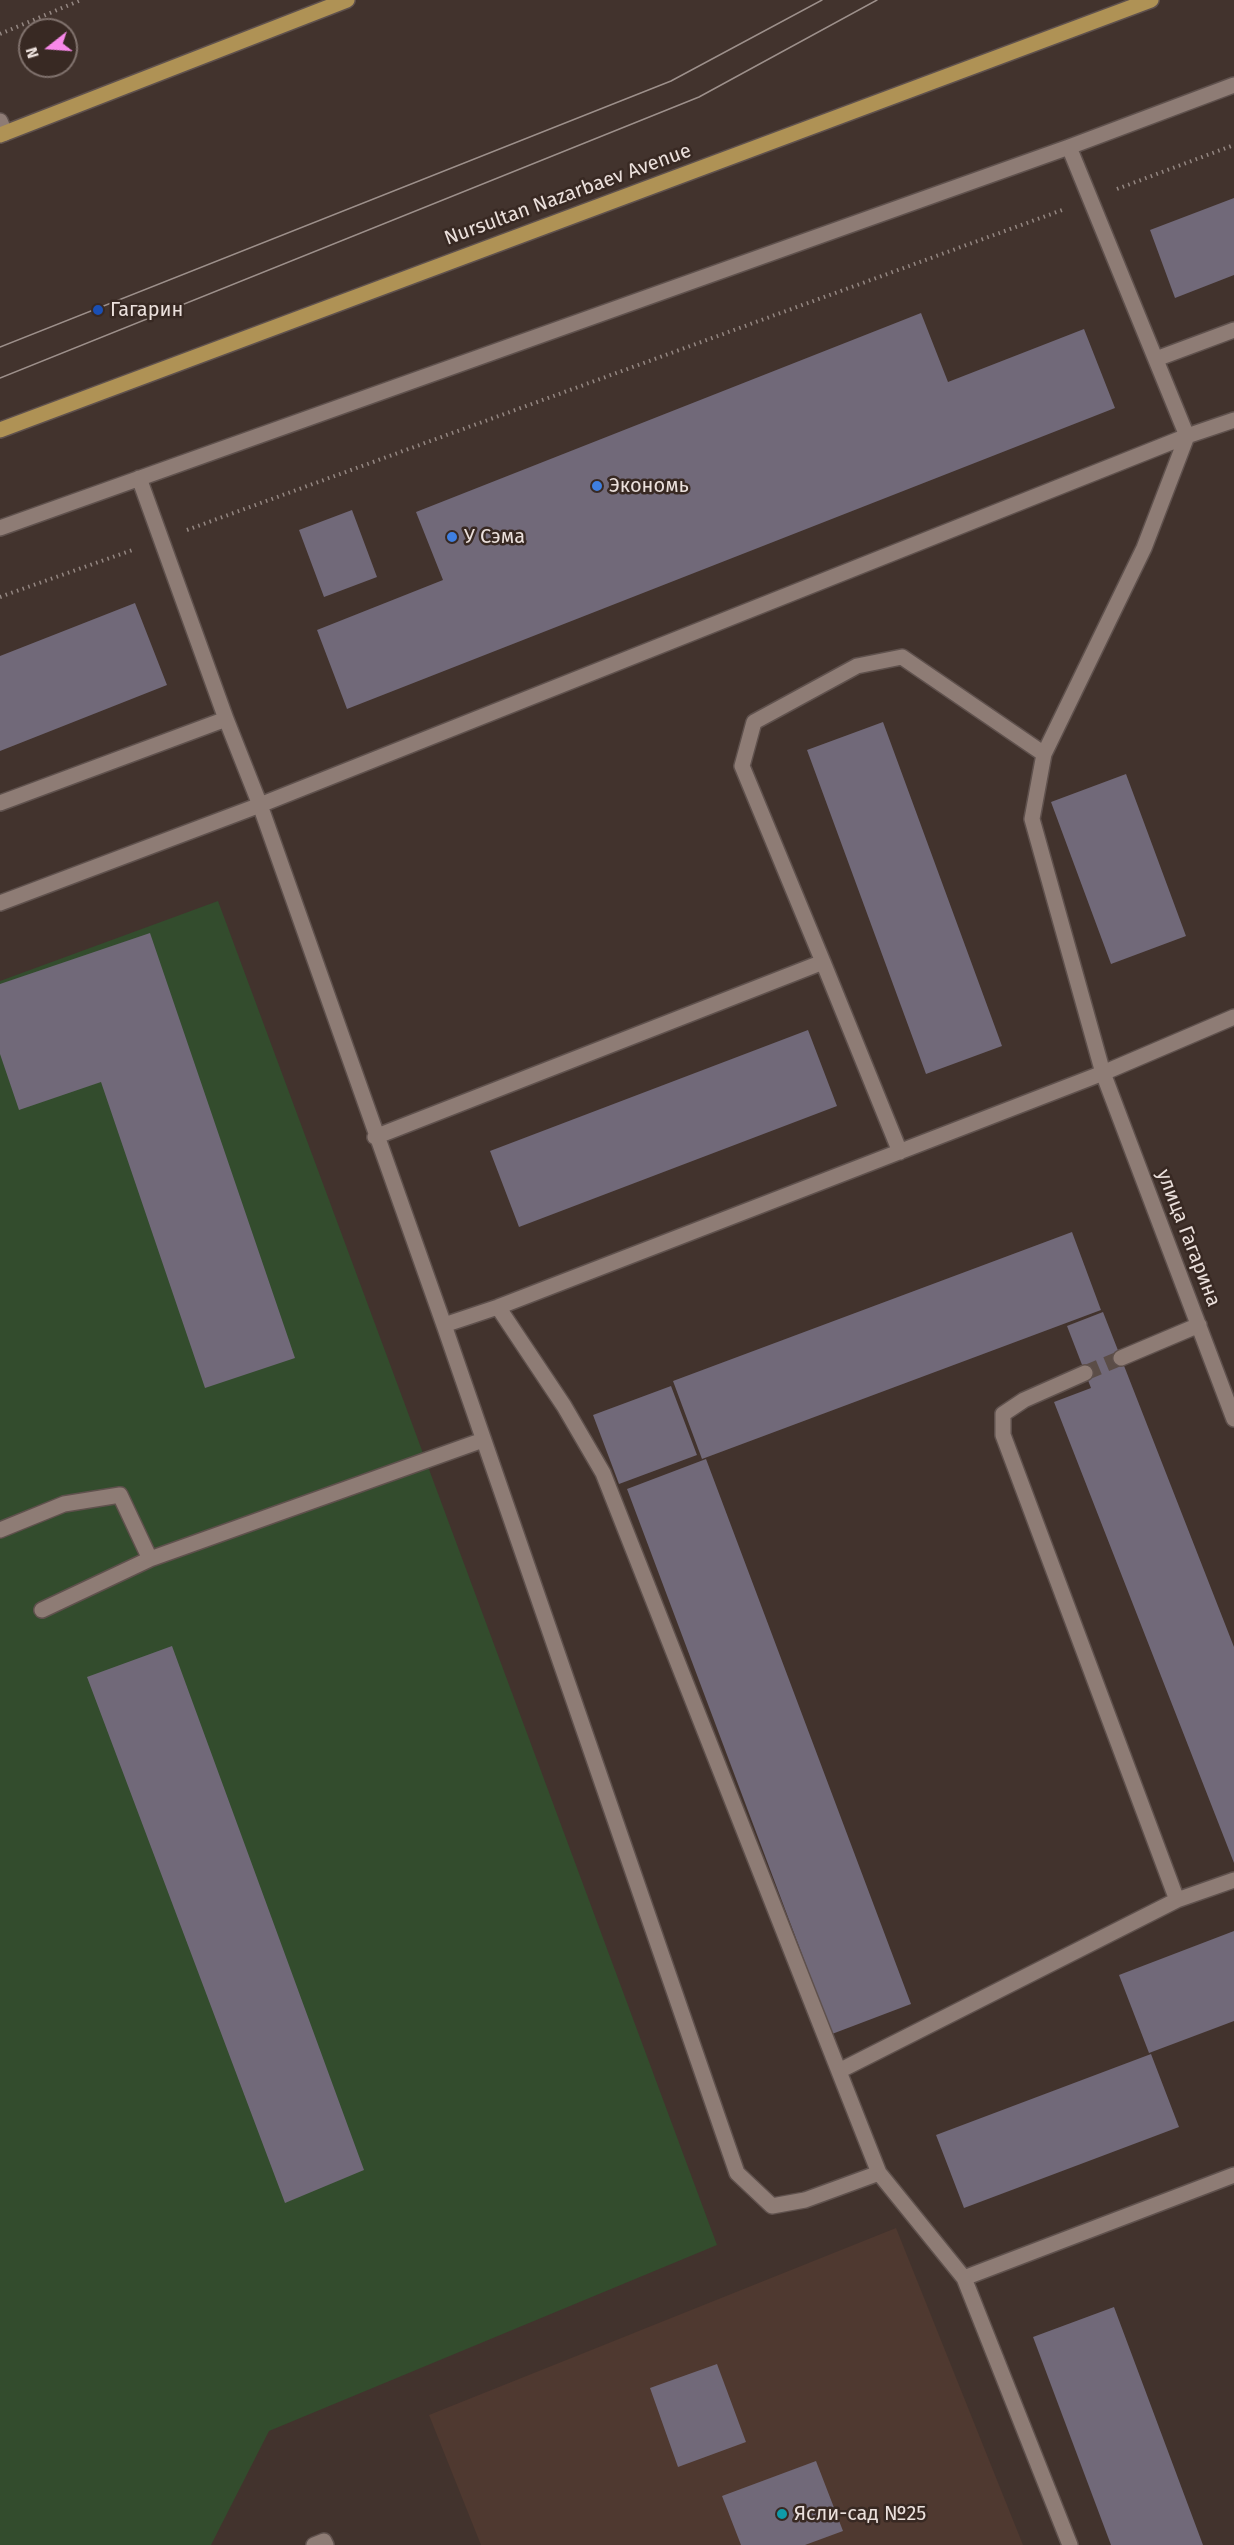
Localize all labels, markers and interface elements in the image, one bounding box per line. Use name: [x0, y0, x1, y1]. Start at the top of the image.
north arrow: [18, 18, 78, 78]
text: N: [22, 45, 43, 61]
street label: Nursultan Nazarbaev Avenue: [441, 139, 695, 251]
place label: Гагарин: [110, 298, 183, 322]
marker: Гагарин: [91, 303, 105, 317]
place label: Экономь: [609, 474, 689, 498]
marker: Экономь: [590, 479, 604, 493]
place label: У Сэма: [464, 525, 525, 549]
marker: У Сэма: [445, 530, 459, 544]
street label: улица Гагарина: [1151, 1166, 1225, 1310]
place label: Ясли-сад №25: [794, 2502, 926, 2526]
marker: Ясли-сад №25: [775, 2507, 789, 2521]

